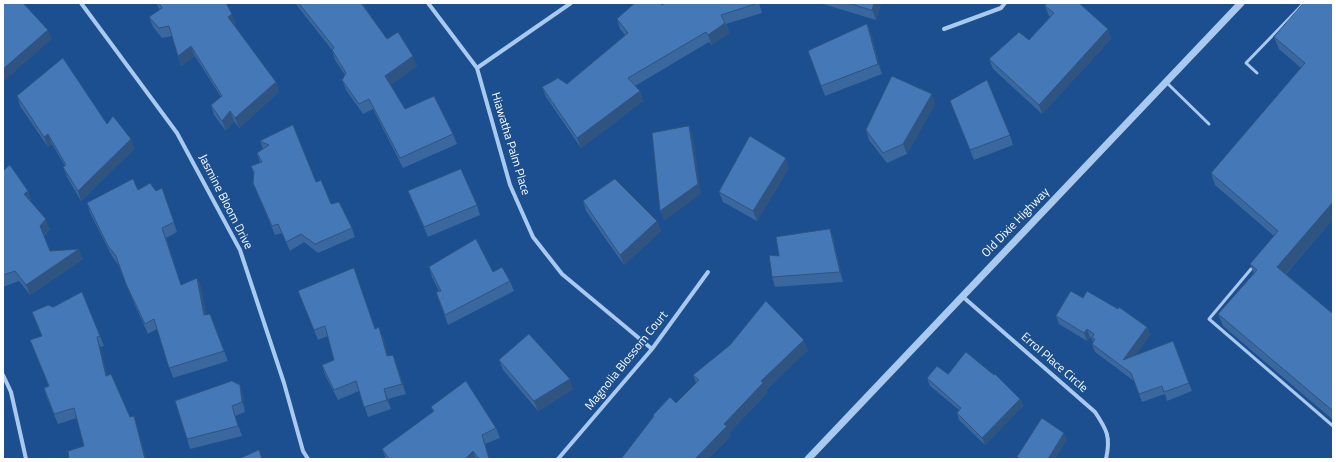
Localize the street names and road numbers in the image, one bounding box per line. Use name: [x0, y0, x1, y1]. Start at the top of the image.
street label: Hiawatha Palm Place: [488, 91, 532, 197]
street label: Jasmine Bloom Drive: [195, 152, 255, 252]
street label: Old Dixie Highway: [979, 185, 1053, 261]
street label: Magnolia Blossom Court: [583, 309, 671, 413]
street label: Errol Place Circle: [1018, 330, 1090, 396]

